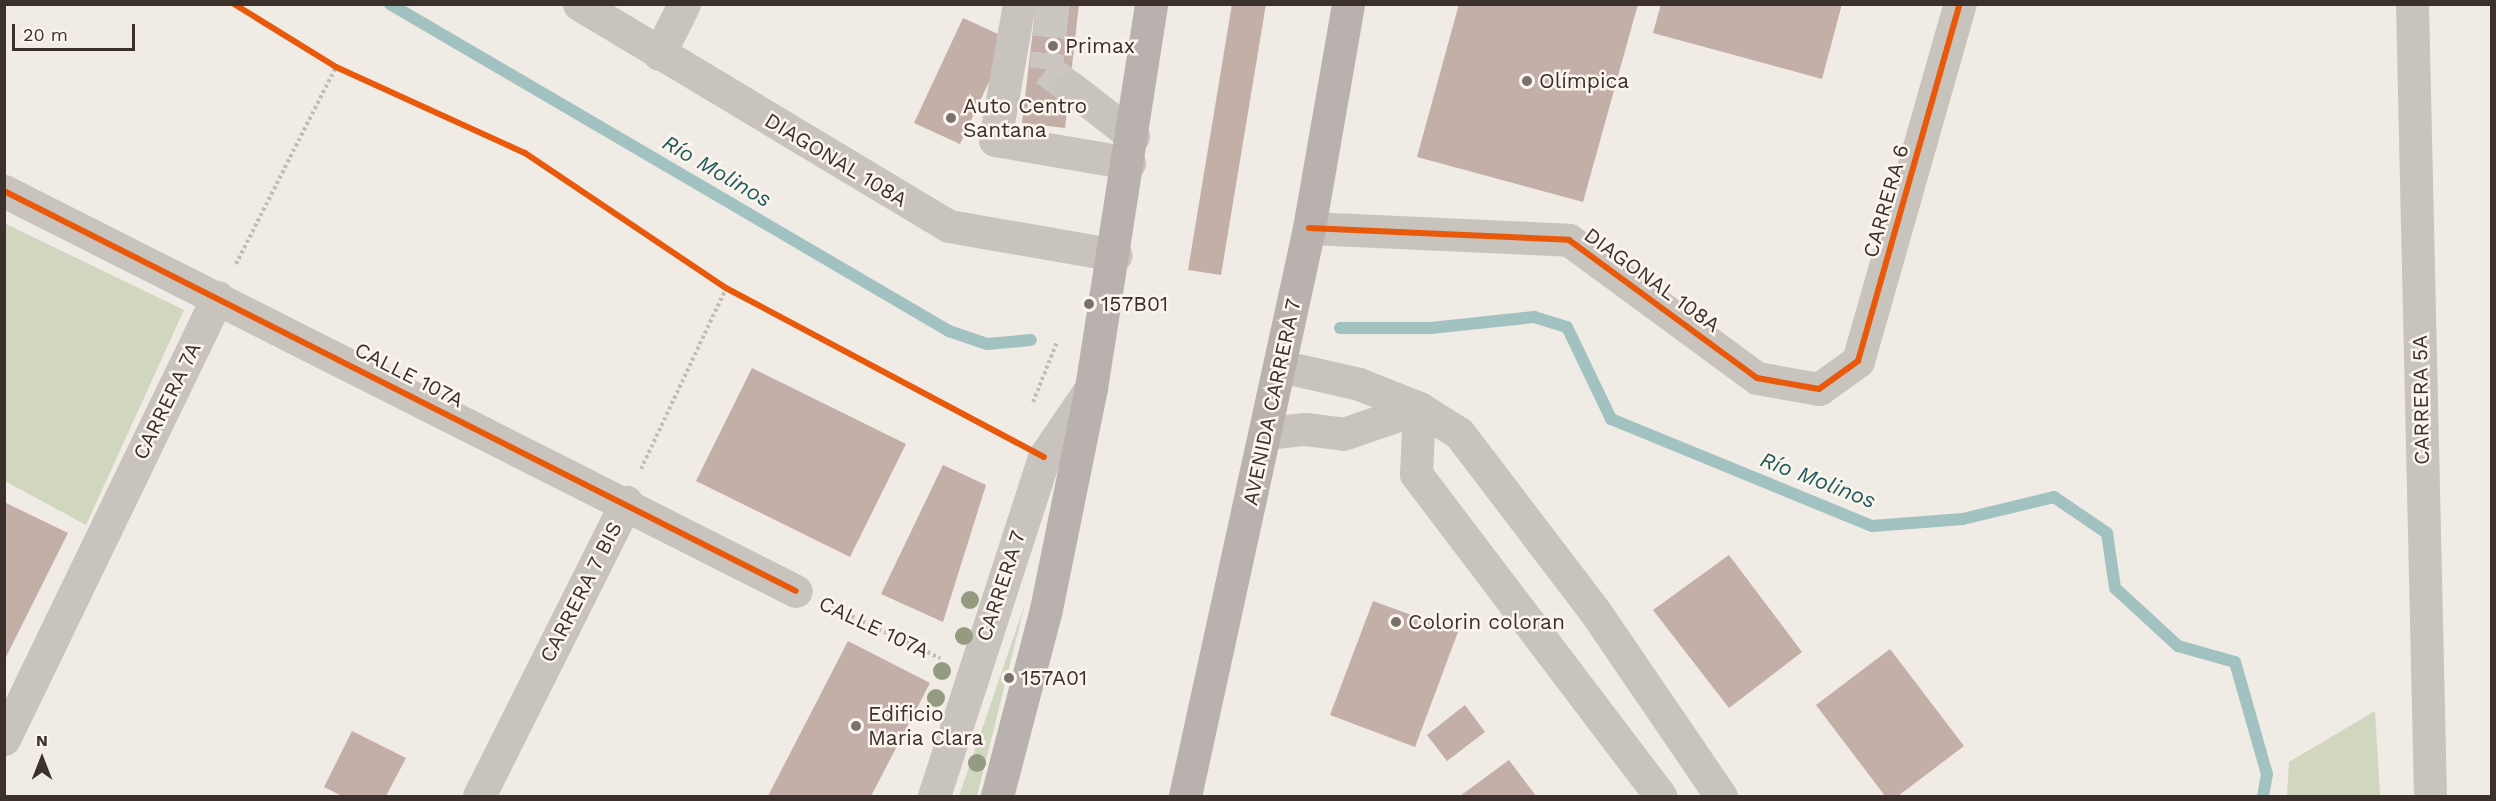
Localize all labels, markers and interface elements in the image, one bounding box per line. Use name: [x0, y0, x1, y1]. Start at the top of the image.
scale bar: [15, 12, 138, 50]
text: 20 m: [23, 24, 68, 45]
place label: Primax: [1065, 33, 1135, 59]
marker: Primax: [1046, 39, 1060, 53]
place label: Olímpica: [1539, 68, 1629, 94]
marker: Olímpica: [1520, 74, 1534, 88]
place label: Auto Centro Santana: [963, 93, 1087, 143]
street label: DIAGONAL 108A: [760, 107, 912, 213]
marker: Auto Centro Santana: [944, 111, 958, 125]
water label: Río Molinos: [658, 129, 776, 213]
street label: CARRERA 6: [1858, 141, 1914, 261]
street label: DIAGONAL 108A: [1579, 222, 1725, 338]
place label: 157B01: [1101, 291, 1168, 317]
street label: AVENIDA CARRERA 7: [1238, 295, 1306, 509]
marker: 157B01: [1082, 297, 1096, 311]
street label: CARRERA 5A: [2407, 334, 2435, 466]
street label: CARRERA 7A: [127, 337, 207, 465]
street label: CALLE 107A: [350, 337, 468, 413]
water label: Río Molinos: [1757, 446, 1879, 514]
street label: CARRERA 7 BIS: [534, 516, 628, 668]
street label: CARRERA 7: [971, 527, 1031, 645]
street label: CALLE 107A: [815, 590, 933, 664]
place label: Colorin coloran: [1408, 609, 1565, 635]
marker: Colorin coloran: [1389, 615, 1403, 629]
place label: 157A01: [1021, 665, 1087, 691]
marker: 157A01: [1002, 671, 1016, 685]
place label: Edificio Maria Clara: [868, 701, 984, 751]
marker: Edificio Maria Clara: [849, 719, 863, 733]
north arrow: [12, 729, 72, 789]
text: N: [36, 731, 48, 750]

